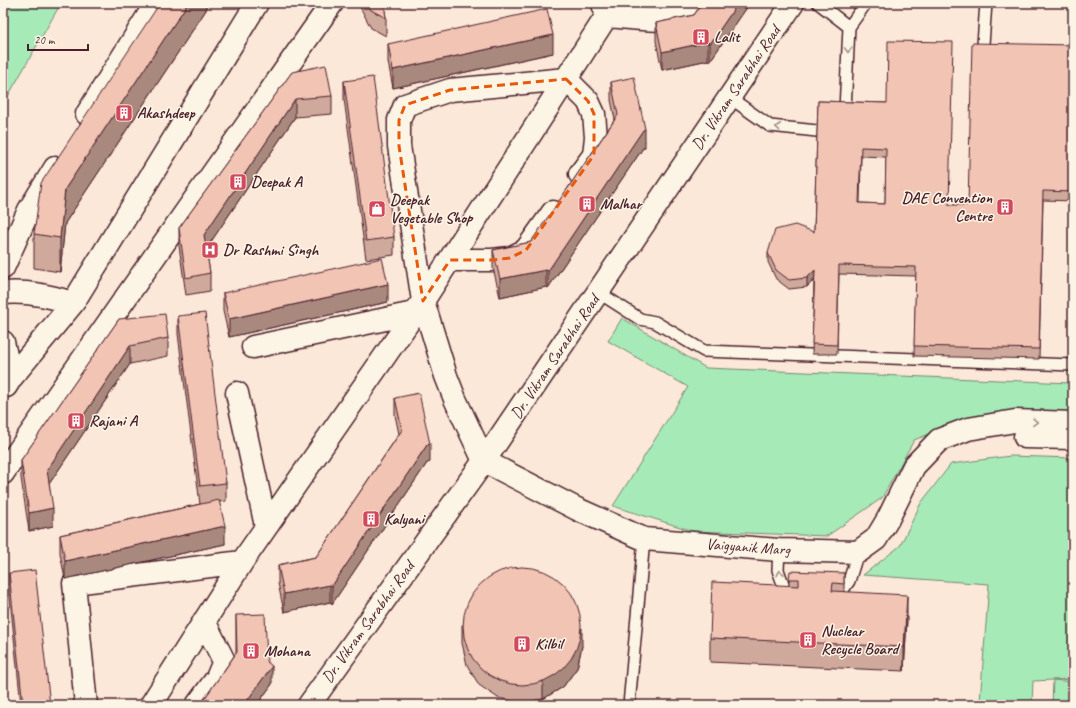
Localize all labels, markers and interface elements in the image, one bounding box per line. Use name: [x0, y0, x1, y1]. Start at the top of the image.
street label: Dr. Vikram Sarabhai Road: [687, 20, 786, 154]
scale bar: [28, 26, 88, 52]
building icon: Lalit: [691, 27, 711, 47]
place label: Lalit: [714, 27, 741, 47]
text: 20 m: [34, 32, 56, 48]
one-way arrow: [843, 47, 852, 53]
building icon: Akashdeep: [114, 103, 134, 123]
place label: Akashdeep: [137, 103, 196, 123]
one-way arrow: [775, 122, 781, 131]
building icon: Deepak A: [228, 172, 248, 192]
place label: Deepak A: [251, 172, 304, 192]
place label: DAE Convention Centre: [902, 188, 994, 226]
place label: Deepak Vegetable Shop: [390, 190, 474, 228]
building icon: Malhar: [577, 194, 597, 214]
place label: Malhar: [600, 194, 644, 214]
building icon: DAE Convention Centre: [995, 197, 1015, 217]
shop icon: Deepak Vegetable Shop: [367, 199, 387, 219]
hospital icon: Dr Rashmi Singh: [200, 240, 220, 260]
place label: Dr Rashmi Singh: [223, 240, 320, 260]
street label: Dr. Vikram Sarabhai Road: [506, 289, 605, 423]
building icon: Rajani A: [66, 411, 86, 431]
place label: Rajani A: [89, 411, 139, 431]
one-way arrow: [1032, 418, 1038, 426]
building icon: Kalyani: [361, 509, 381, 529]
place label: Kalyani: [384, 509, 427, 529]
street label: Vaigyanik Marg: [705, 534, 792, 560]
street label: Dr. Vikram Sarabhai Road: [317, 555, 420, 687]
one-way arrow: [776, 569, 785, 576]
place label: Nuclear Recycle Board: [821, 621, 900, 659]
building icon: Nuclear Recycle Board: [798, 630, 818, 650]
building icon: Kilbil: [512, 634, 532, 654]
place label: Kilbil: [535, 634, 566, 654]
building icon: Mohana: [241, 641, 261, 661]
place label: Mohana: [264, 641, 311, 661]

